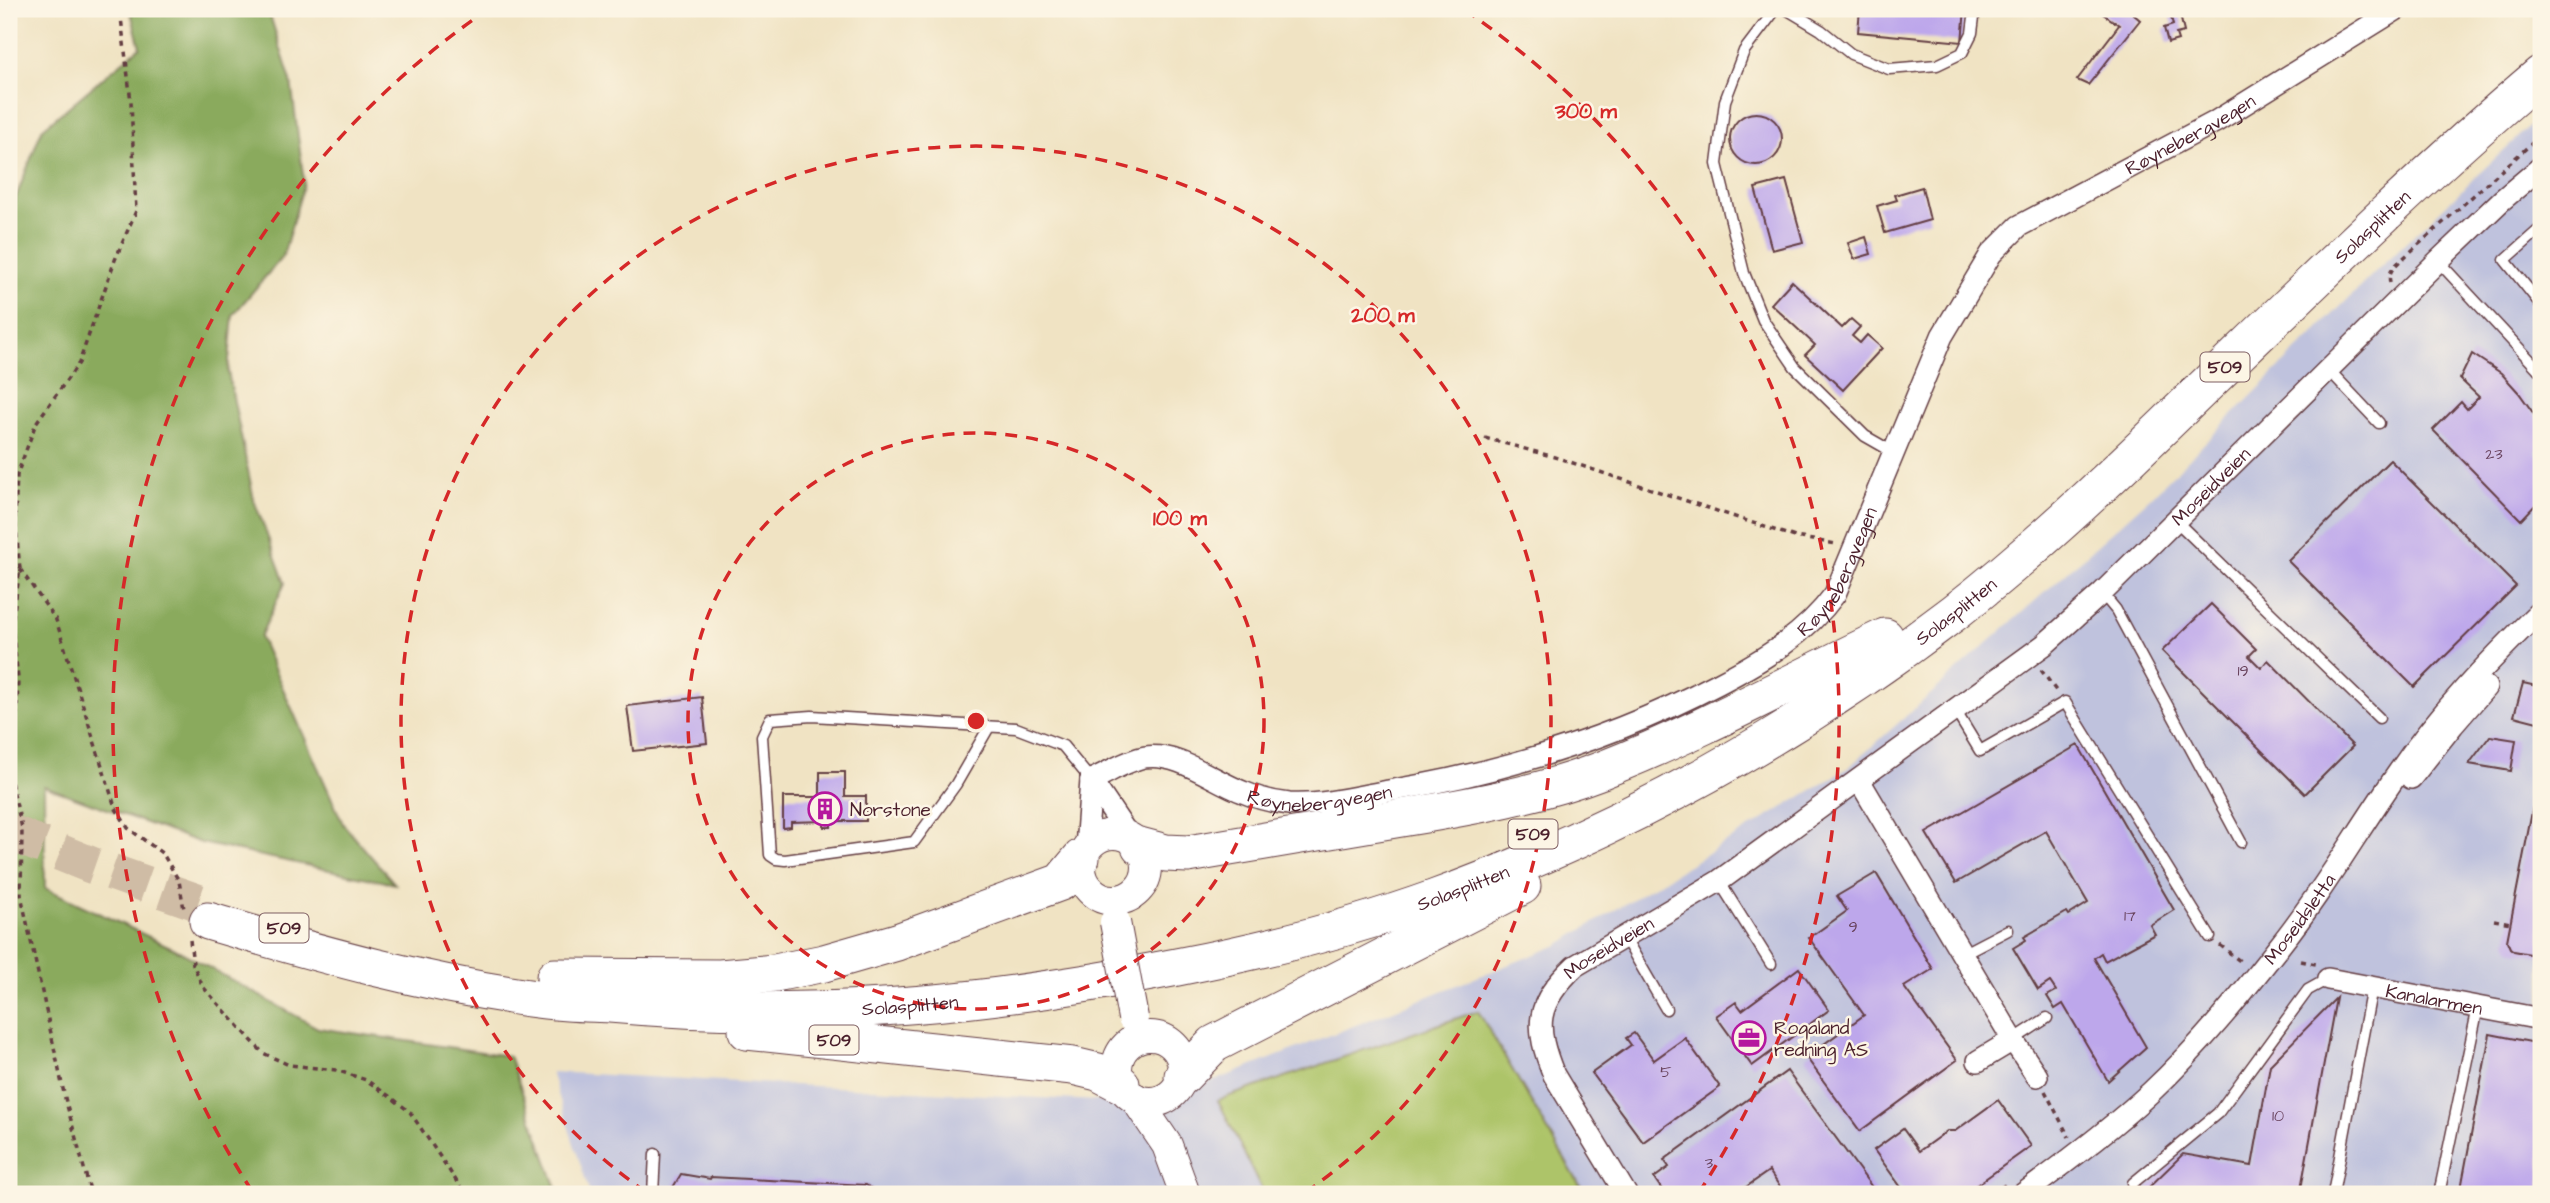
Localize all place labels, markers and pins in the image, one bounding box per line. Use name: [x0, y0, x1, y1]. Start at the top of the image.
centre of rings: [964, 709, 988, 733]
building icon: Norstone: [806, 790, 844, 828]
place label: Norstone: [850, 797, 931, 824]
place label: Rogaland redning AS: [1774, 1015, 1868, 1065]
office icon: Rogaland redning AS: [1730, 1019, 1768, 1057]

